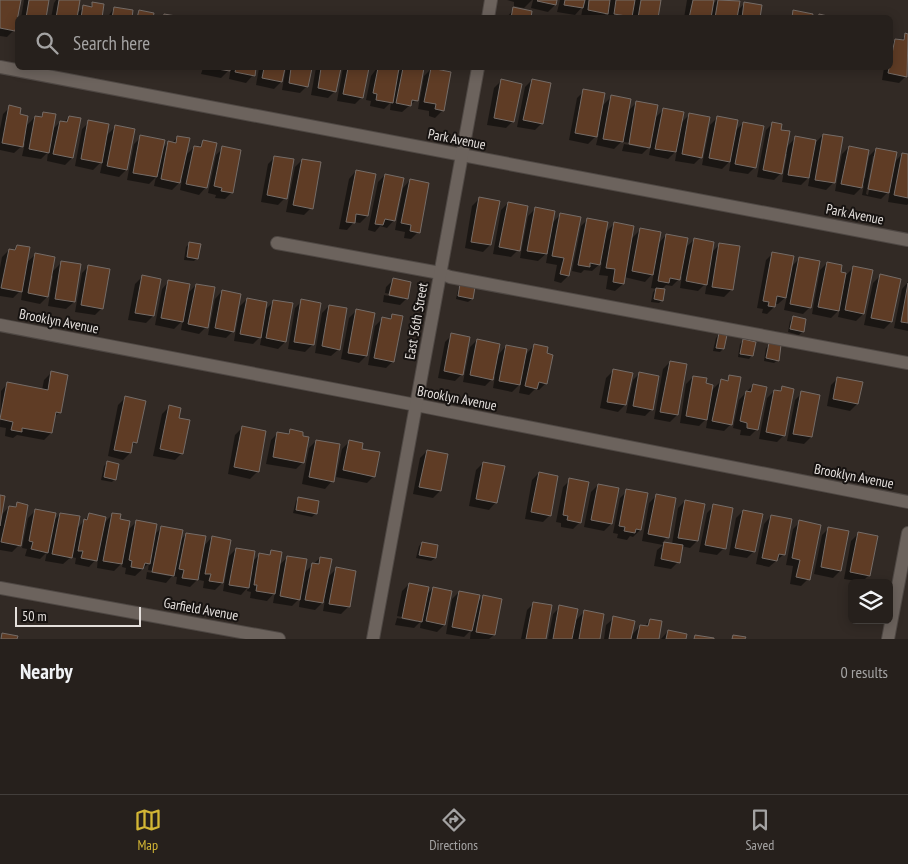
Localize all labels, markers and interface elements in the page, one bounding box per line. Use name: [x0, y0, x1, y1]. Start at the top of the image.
search box: [15, 15, 893, 70]
icon: search: [33, 29, 61, 57]
text: Search here: [73, 31, 150, 55]
street label: Park Avenue: [427, 125, 488, 153]
street label: Park Avenue: [825, 200, 886, 228]
street label: East 56th Street: [400, 281, 432, 361]
street label: Brooklyn Avenue: [18, 304, 100, 338]
street label: Brooklyn Avenue: [416, 381, 498, 415]
street label: Brooklyn Avenue: [813, 459, 895, 493]
map controls: [848, 579, 893, 624]
button: layers: [848, 579, 893, 624]
street label: Garfield Avenue: [162, 594, 240, 624]
scale bar: [15, 604, 141, 627]
text: 50 m: [22, 607, 47, 625]
text: Nearby: [20, 658, 73, 685]
text: 0 results: [841, 662, 888, 682]
tab: Map: [134, 806, 162, 854]
tab: Directions: [429, 806, 478, 854]
tab: Saved: [745, 806, 774, 854]

